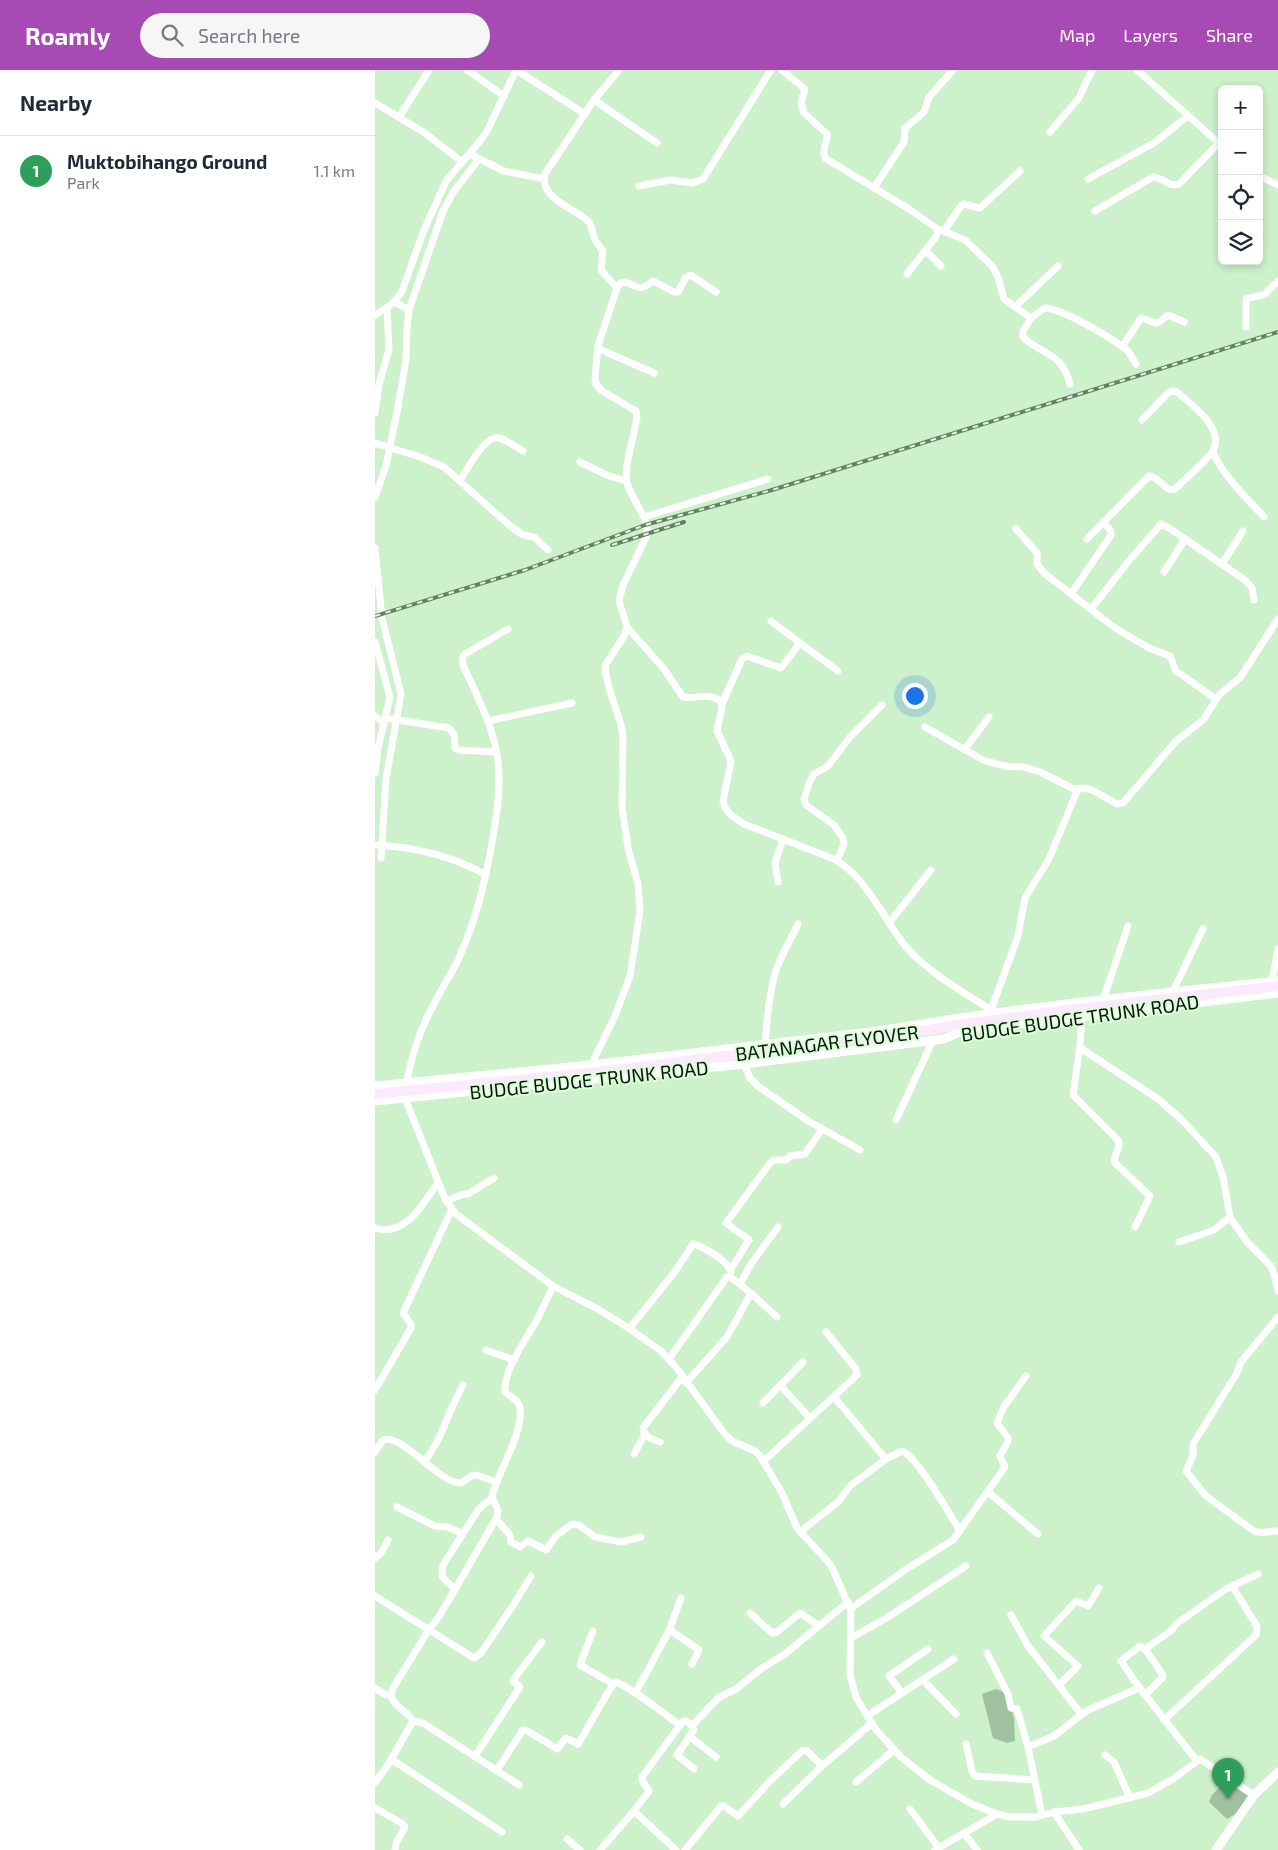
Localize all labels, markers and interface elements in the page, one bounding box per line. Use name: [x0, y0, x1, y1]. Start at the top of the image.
search box: [140, 13, 490, 58]
text: Roamly: [25, 21, 110, 50]
icon: search: [158, 21, 186, 49]
text: Search here: [198, 24, 300, 47]
text: Map: [1059, 24, 1095, 46]
text: Layers: [1123, 24, 1178, 46]
text: Share: [1206, 24, 1253, 46]
map controls: [1218, 85, 1263, 265]
button: +: [1218, 85, 1263, 130]
text: Nearby: [20, 90, 92, 115]
button: −: [1218, 130, 1263, 175]
text: Muktobihango Ground: [67, 150, 267, 173]
text: 1: [33, 161, 39, 180]
text: 1.1 km: [314, 161, 355, 180]
text: Park: [67, 173, 100, 192]
button: locate: [1218, 175, 1263, 220]
button: layers: [1218, 220, 1263, 265]
your location: [902, 683, 928, 709]
street label: BUDGE BUDGE TRUNK ROAD: [959, 989, 1200, 1046]
street label: BATANAGAR FLYOVER: [734, 1020, 920, 1065]
street label: BUDGE BUDGE TRUNK ROAD: [468, 1056, 710, 1103]
pin: 1: [1212, 1758, 1244, 1799]

